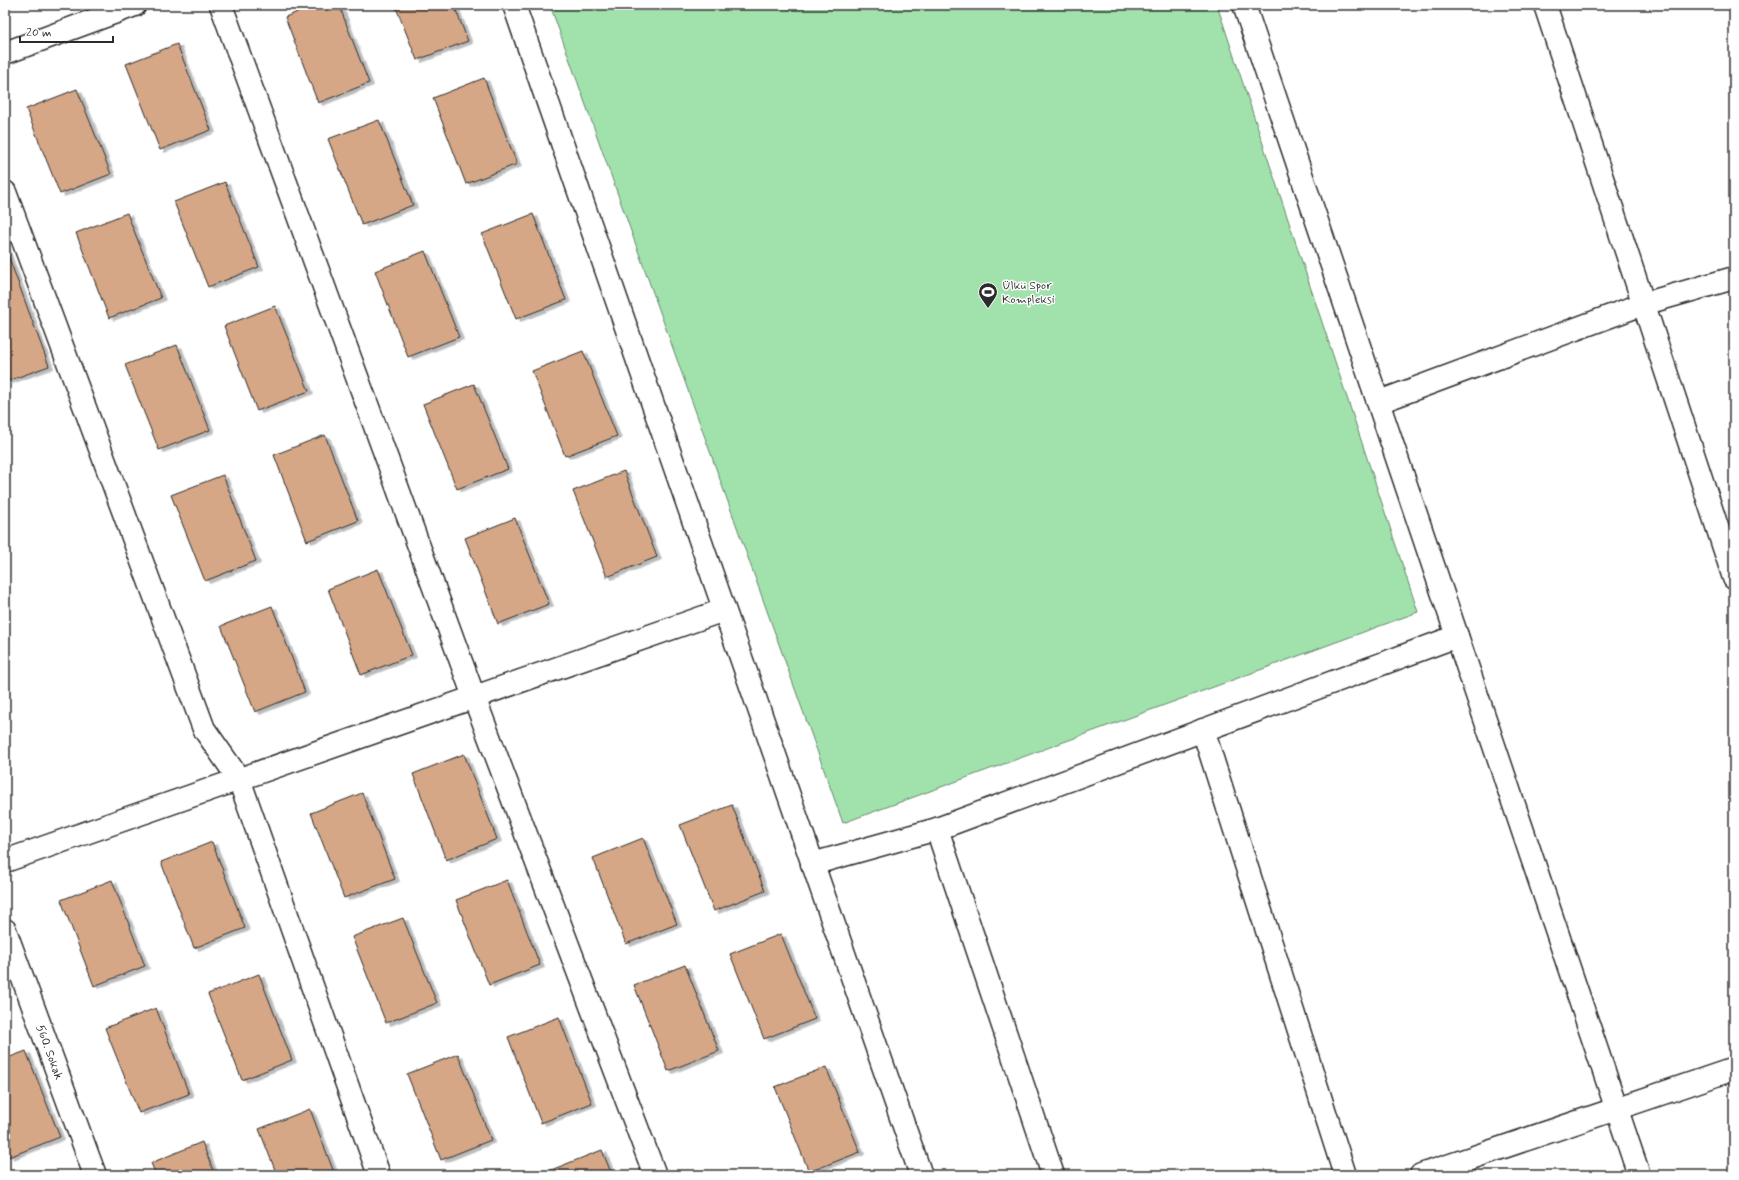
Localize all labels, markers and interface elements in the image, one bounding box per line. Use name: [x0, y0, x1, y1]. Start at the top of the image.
scale bar: [20, 18, 113, 44]
text: 20 m: [26, 25, 52, 41]
place label: Ülkü Spor Kompleksi: [1002, 278, 1055, 308]
sports icon: Ülkü Spor Kompleksi: [977, 281, 999, 309]
street label: 560. Sokak: [32, 1023, 66, 1082]

